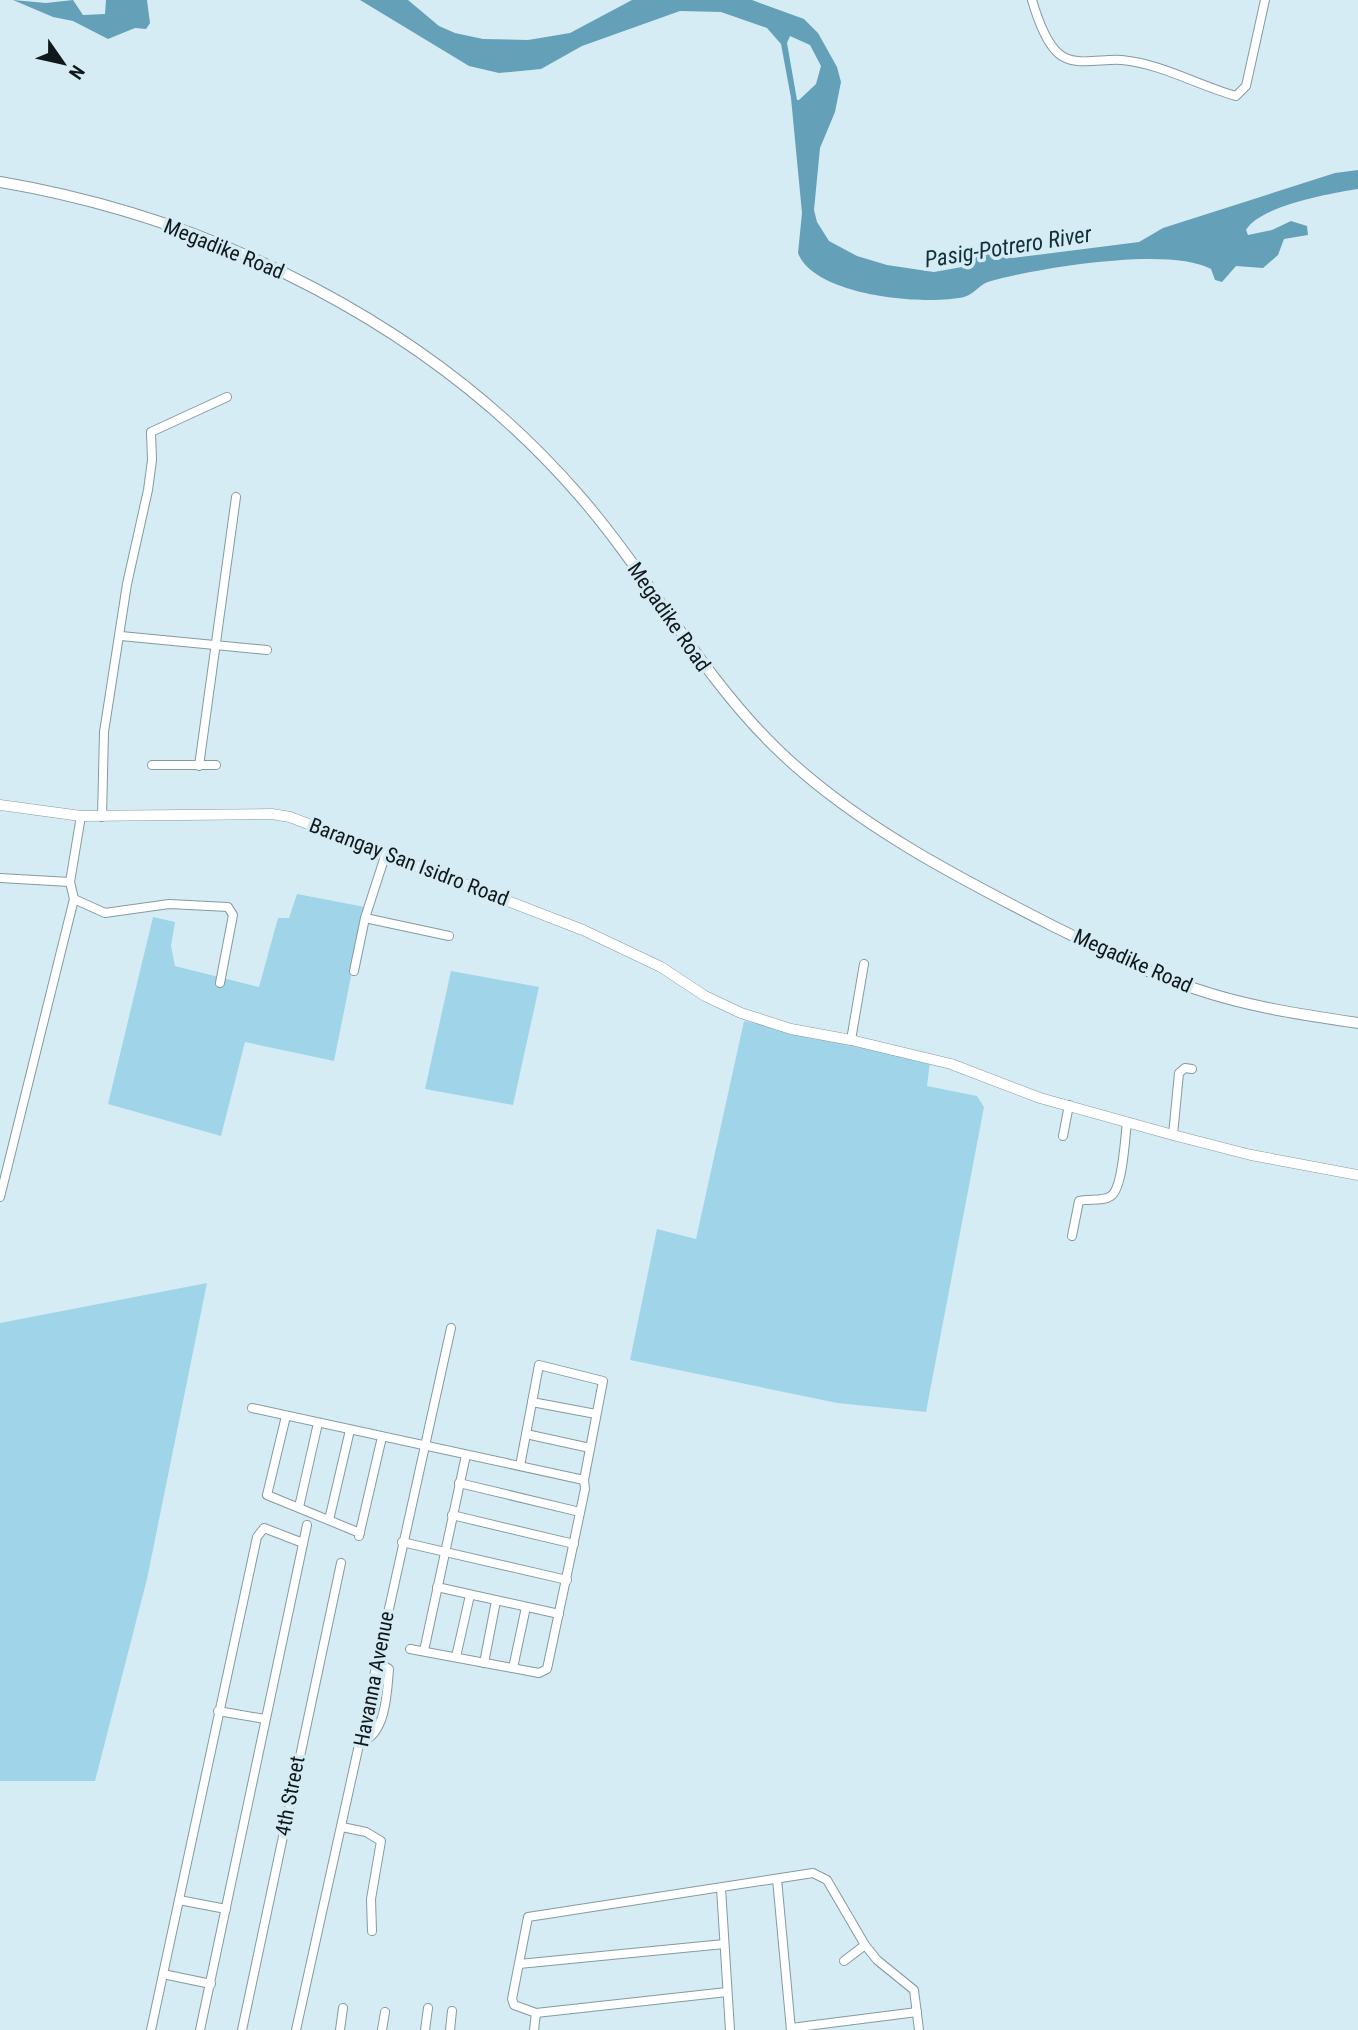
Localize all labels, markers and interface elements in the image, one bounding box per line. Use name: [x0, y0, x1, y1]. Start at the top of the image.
north arrow: [28, 28, 98, 98]
text: N: [64, 61, 89, 83]
street label: Megadike Road: [160, 214, 288, 284]
water label: Pasig-Potrero River: [923, 220, 1094, 274]
street label: Megadike Road: [623, 558, 715, 676]
street label: Barangay San Isidro Road: [306, 813, 512, 911]
street label: Megadike Road: [1070, 924, 1196, 998]
street label: Havanna Avenue: [349, 1609, 399, 1749]
street label: 4th Street: [271, 1754, 309, 1838]

